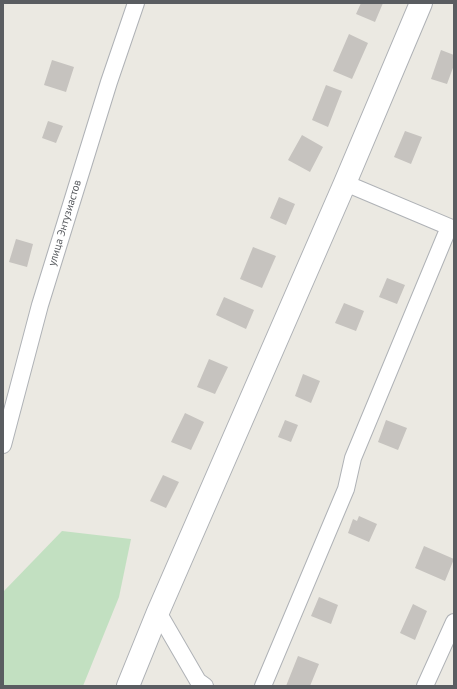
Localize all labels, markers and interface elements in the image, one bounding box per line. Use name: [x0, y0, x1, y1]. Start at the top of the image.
street label: улица Энтузиастов: [46, 178, 84, 268]

